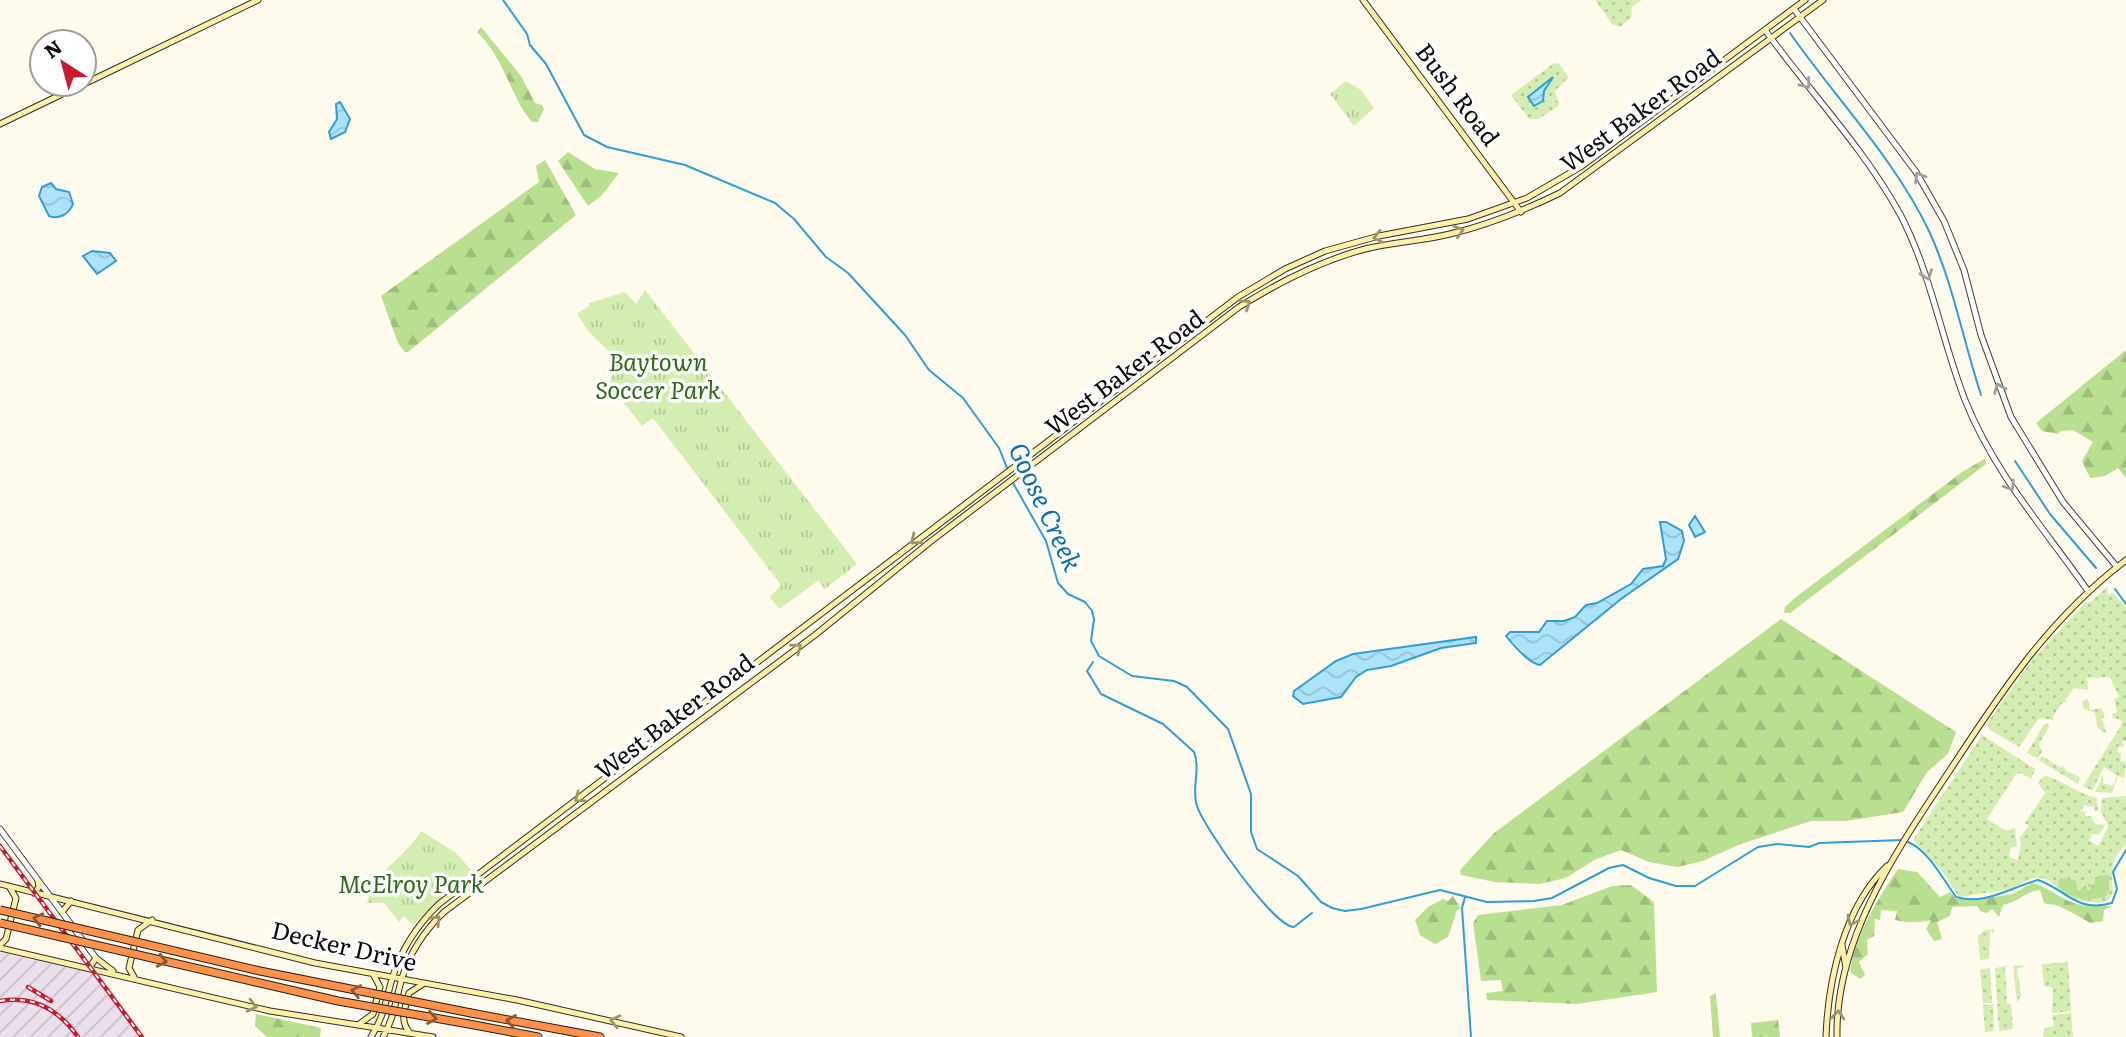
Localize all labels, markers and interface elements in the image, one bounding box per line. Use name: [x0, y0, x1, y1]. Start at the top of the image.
north arrow: [28, 28, 98, 98]
text: N: [38, 32, 67, 64]
street label: Bush Road: [1409, 35, 1510, 153]
street label: West Baker Road: [1552, 39, 1727, 179]
one-way arrow: [1798, 76, 1811, 89]
one-way arrow: [1914, 172, 1927, 185]
one-way arrow: [1453, 225, 1465, 240]
one-way arrow: [1372, 228, 1384, 243]
one-way arrow: [1919, 269, 1933, 281]
street label: West Baker Road: [1037, 299, 1211, 442]
one-way arrow: [1238, 299, 1251, 312]
park label: Baytown Soccer Park: [595, 343, 722, 406]
one-way arrow: [1994, 383, 2008, 395]
water label: Goose Creek: [1000, 435, 1094, 577]
one-way arrow: [2001, 478, 2014, 491]
one-way arrow: [910, 532, 923, 544]
street label: West Baker Road: [587, 643, 761, 786]
one-way arrow: [789, 644, 802, 656]
one-way arrow: [574, 789, 586, 802]
park label: McElroy Park: [338, 865, 485, 900]
street label: Decker Drive: [268, 911, 421, 978]
one-way arrow: [32, 913, 44, 927]
one-way arrow: [1847, 914, 1861, 926]
one-way arrow: [428, 916, 441, 929]
one-way arrow: [156, 953, 168, 967]
one-way arrow: [350, 984, 362, 999]
one-way arrow: [246, 998, 258, 1012]
one-way arrow: [1830, 1009, 1845, 1020]
one-way arrow: [426, 1010, 438, 1025]
one-way arrow: [506, 1014, 517, 1029]
one-way arrow: [609, 1015, 621, 1030]

